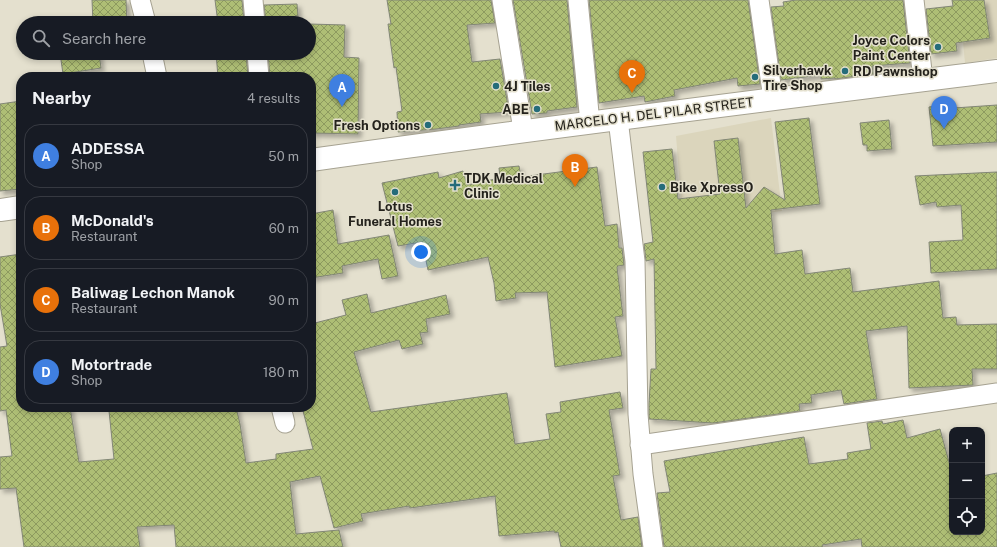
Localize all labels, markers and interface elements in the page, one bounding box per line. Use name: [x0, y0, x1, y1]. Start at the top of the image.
search box: [16, 16, 316, 60]
icon: search: [30, 27, 52, 49]
text: Search here: [62, 30, 146, 47]
place label: Joyce Colors Paint Center: [852, 33, 931, 63]
marker: Joyce Colors Paint Center: [933, 42, 943, 52]
pin: C: [619, 60, 645, 93]
place label: Silverhawk Tire Shop: [763, 63, 832, 93]
place label: RD Pawnshop: [853, 64, 938, 79]
marker: RD Pawnshop: [840, 66, 850, 76]
marker: Silverhawk Tire Shop: [750, 72, 760, 82]
pin: A: [329, 74, 355, 107]
place label: 4J Tiles: [504, 79, 551, 94]
marker: 4J Tiles: [491, 81, 501, 91]
text: Nearby: [32, 88, 91, 108]
text: 4 results: [247, 91, 300, 106]
street label: MARCELO H. DEL PILAR STREET: [554, 94, 755, 134]
pin: D: [931, 96, 957, 129]
place label: ABE: [502, 102, 529, 117]
marker: ABE: [532, 104, 542, 114]
place label: Fresh Options: [333, 118, 420, 133]
marker: Fresh Options: [423, 120, 433, 130]
text: ADDESSA: [71, 140, 145, 157]
text: A: [41, 149, 51, 164]
text: 50 m: [268, 149, 299, 164]
pin: B: [562, 154, 588, 187]
text: Shop: [71, 157, 102, 172]
place label: TDK Medical Clinic: [464, 171, 543, 201]
marker: TDK Medical Clinic: [449, 179, 461, 191]
place label: Bike XpressO: [670, 180, 754, 195]
marker: Bike XpressO: [657, 182, 667, 192]
marker: Lotus Funeral Homes: [390, 187, 400, 197]
place label: Lotus Funeral Homes: [348, 199, 442, 229]
text: McDonald's: [71, 212, 154, 229]
text: B: [42, 221, 50, 236]
text: 60 m: [269, 221, 299, 236]
text: Restaurant: [71, 229, 137, 244]
your location: [411, 242, 431, 262]
text: Baliwag Lechon Manok: [71, 284, 235, 301]
text: C: [41, 293, 51, 308]
text: 90 m: [269, 293, 299, 308]
text: Restaurant: [71, 301, 137, 316]
text: Motortrade: [71, 356, 152, 373]
text: D: [41, 365, 51, 380]
text: 180 m: [263, 365, 299, 380]
text: Shop: [71, 373, 102, 388]
map controls: [949, 427, 985, 535]
button: +: [949, 427, 985, 463]
button: −: [949, 463, 985, 499]
button: locate: [949, 499, 985, 535]

